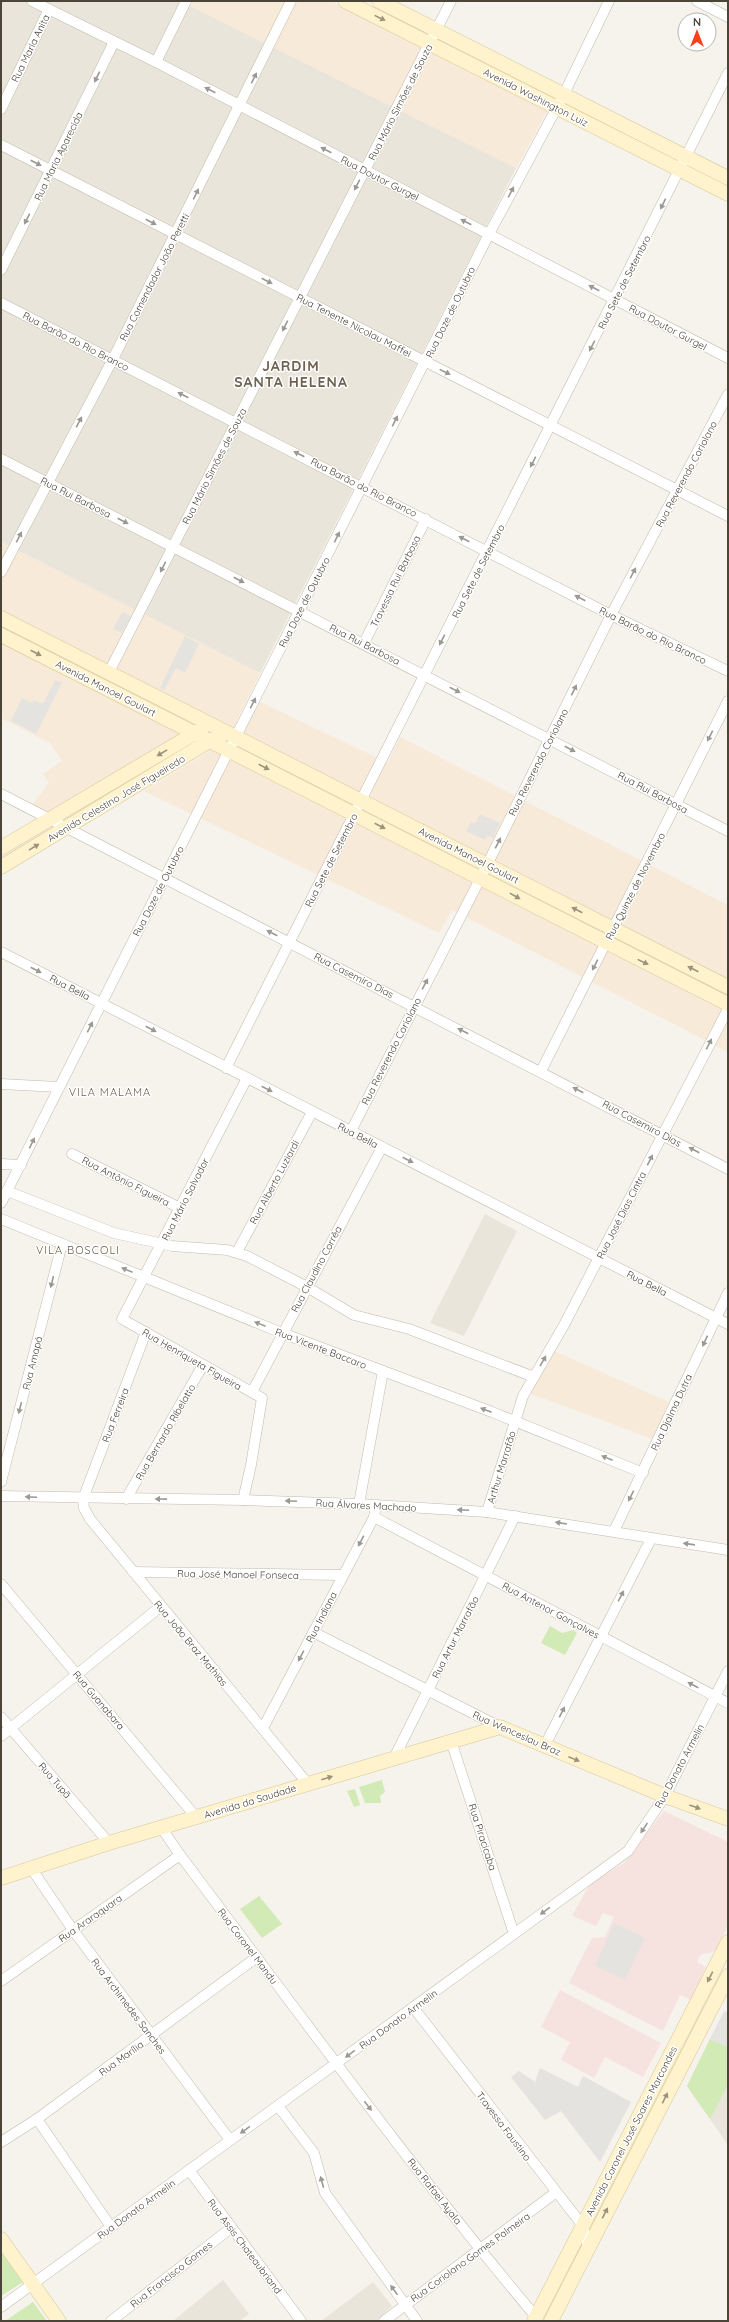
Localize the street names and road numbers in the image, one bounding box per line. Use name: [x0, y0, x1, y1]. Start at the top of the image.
street label: Rua Maria Anita: [8, 12, 53, 84]
street label: Rua Mário Simões de Souza: [365, 42, 435, 163]
street label: Avenida Washington Luiz: [481, 65, 591, 130]
street label: Rua Maria Aparecida: [31, 110, 86, 203]
street label: Rua Doutor Gurgel: [338, 153, 421, 204]
street label: Rua Comendador João Peretti: [117, 211, 192, 343]
street label: Rua Sete de Setembro: [595, 233, 654, 331]
street label: Rua Doze de Outubro: [423, 264, 478, 360]
street label: Rua Tenente Nicolau Maffei: [294, 291, 413, 360]
street label: Rua Doutor Gurgel: [627, 301, 709, 353]
street label: Rua Barão do Rio Branco: [20, 309, 131, 374]
street label: Rua Mário Simões de Souza: [179, 406, 249, 527]
street label: Rua Reverendo Coriolano: [653, 419, 720, 530]
street label: Rua Barão do Rio Branco: [308, 455, 419, 520]
street label: Rua Rui Barbosa: [38, 474, 113, 521]
street label: Rua Sete de Setembro: [449, 522, 508, 620]
street label: Travessa Rui Barbosa: [368, 533, 423, 629]
street label: Rua Doze de Outubro: [276, 555, 333, 650]
street label: Rua Barão do Rio Branco: [597, 604, 709, 667]
street label: Rua Rui Barbosa: [327, 621, 402, 668]
street label: Avenida Manoel Goulart: [53, 657, 159, 720]
street label: Rua Reverendo Coriolano: [506, 706, 571, 818]
street label: Avenida Celestino José Figueiredo: [45, 752, 187, 845]
street label: Rua Rui Barbosa: [615, 768, 690, 816]
street label: Rua Sete de Setembro: [302, 811, 361, 909]
street label: Avenida Manoel Goulart: [416, 824, 522, 887]
street label: Rua Quinze de Novembro: [603, 830, 668, 942]
street label: Rua Doze de Outubro: [130, 844, 187, 939]
street label: Rua Casemiro Dias: [312, 950, 396, 1001]
street label: Rua Bella: [47, 972, 92, 1003]
street label: Rua Reverendo Coriolano: [359, 995, 424, 1107]
street label: Rua Casemiro Dias: [600, 1097, 684, 1150]
street label: Rua Bella: [335, 1120, 380, 1151]
street label: Rua Alberto Luziardi: [247, 1138, 302, 1227]
street label: Rua Antônio Figueira: [80, 1154, 172, 1209]
street label: Rua Mário Salvador: [159, 1156, 212, 1243]
street label: Rua José Dias Cintra: [594, 1169, 649, 1261]
street label: Rua Claudino Corrêa: [288, 1224, 345, 1315]
street label: Rua Bella: [624, 1268, 669, 1299]
street label: Rua Vicente Baccaro: [273, 1325, 368, 1372]
street label: Rua Henriqueta Figueira: [140, 1326, 244, 1393]
street label: Rua Amapá: [20, 1335, 45, 1391]
street label: Rua Djalma Dutra: [648, 1372, 695, 1453]
street label: Rua Bernardo Ribelatto: [133, 1382, 198, 1483]
street label: Rua Ferreira: [99, 1386, 132, 1444]
street label: Arthur Marrafão: [484, 1429, 519, 1505]
street label: Rua Álvares Machado: [315, 1496, 417, 1515]
street label: Rua José Manoel Fonseca: [177, 1567, 299, 1582]
street label: Rua Antenor Gonçalves: [500, 1579, 602, 1642]
street label: Rua Indiana: [303, 1590, 340, 1645]
street label: Rua Artur Marrafão: [429, 1594, 482, 1681]
street label: Rua João Braz Mathias: [151, 1598, 230, 1689]
street label: Rua Guanabara: [70, 1668, 127, 1733]
street label: Rua Wenceslau Braz: [471, 1708, 563, 1759]
street label: Rua Donato Armelin: [652, 1722, 707, 1811]
street label: Rua Tupã: [35, 1760, 74, 1801]
street label: Avenida da Saudade: [202, 1781, 298, 1822]
street label: Rua Piracicaba: [466, 1802, 499, 1872]
street label: Rua Araraquara: [56, 1892, 125, 1945]
street label: Rua Coronel Mandu: [215, 1906, 280, 1987]
street label: Rua Archimedes Sanches: [88, 1956, 169, 2057]
street label: Rua Donato Armelin: [357, 1987, 440, 2052]
street label: Rua Marília: [96, 2038, 146, 2079]
street label: Avenida Coronel José Soares Marcondes: [583, 2044, 680, 2218]
street label: Travessa Faustino: [473, 2089, 534, 2164]
street label: Rua Rafael Ayala: [405, 2156, 465, 2227]
street label: Rua Donato Armelin: [95, 2177, 178, 2242]
street label: Rua Assis Chateaubriand: [205, 2196, 285, 2296]
street label: Rua Coriolano Gomes Palmeira: [408, 2210, 533, 2305]
street label: Rua Francisco Gomes: [128, 2238, 215, 2310]

